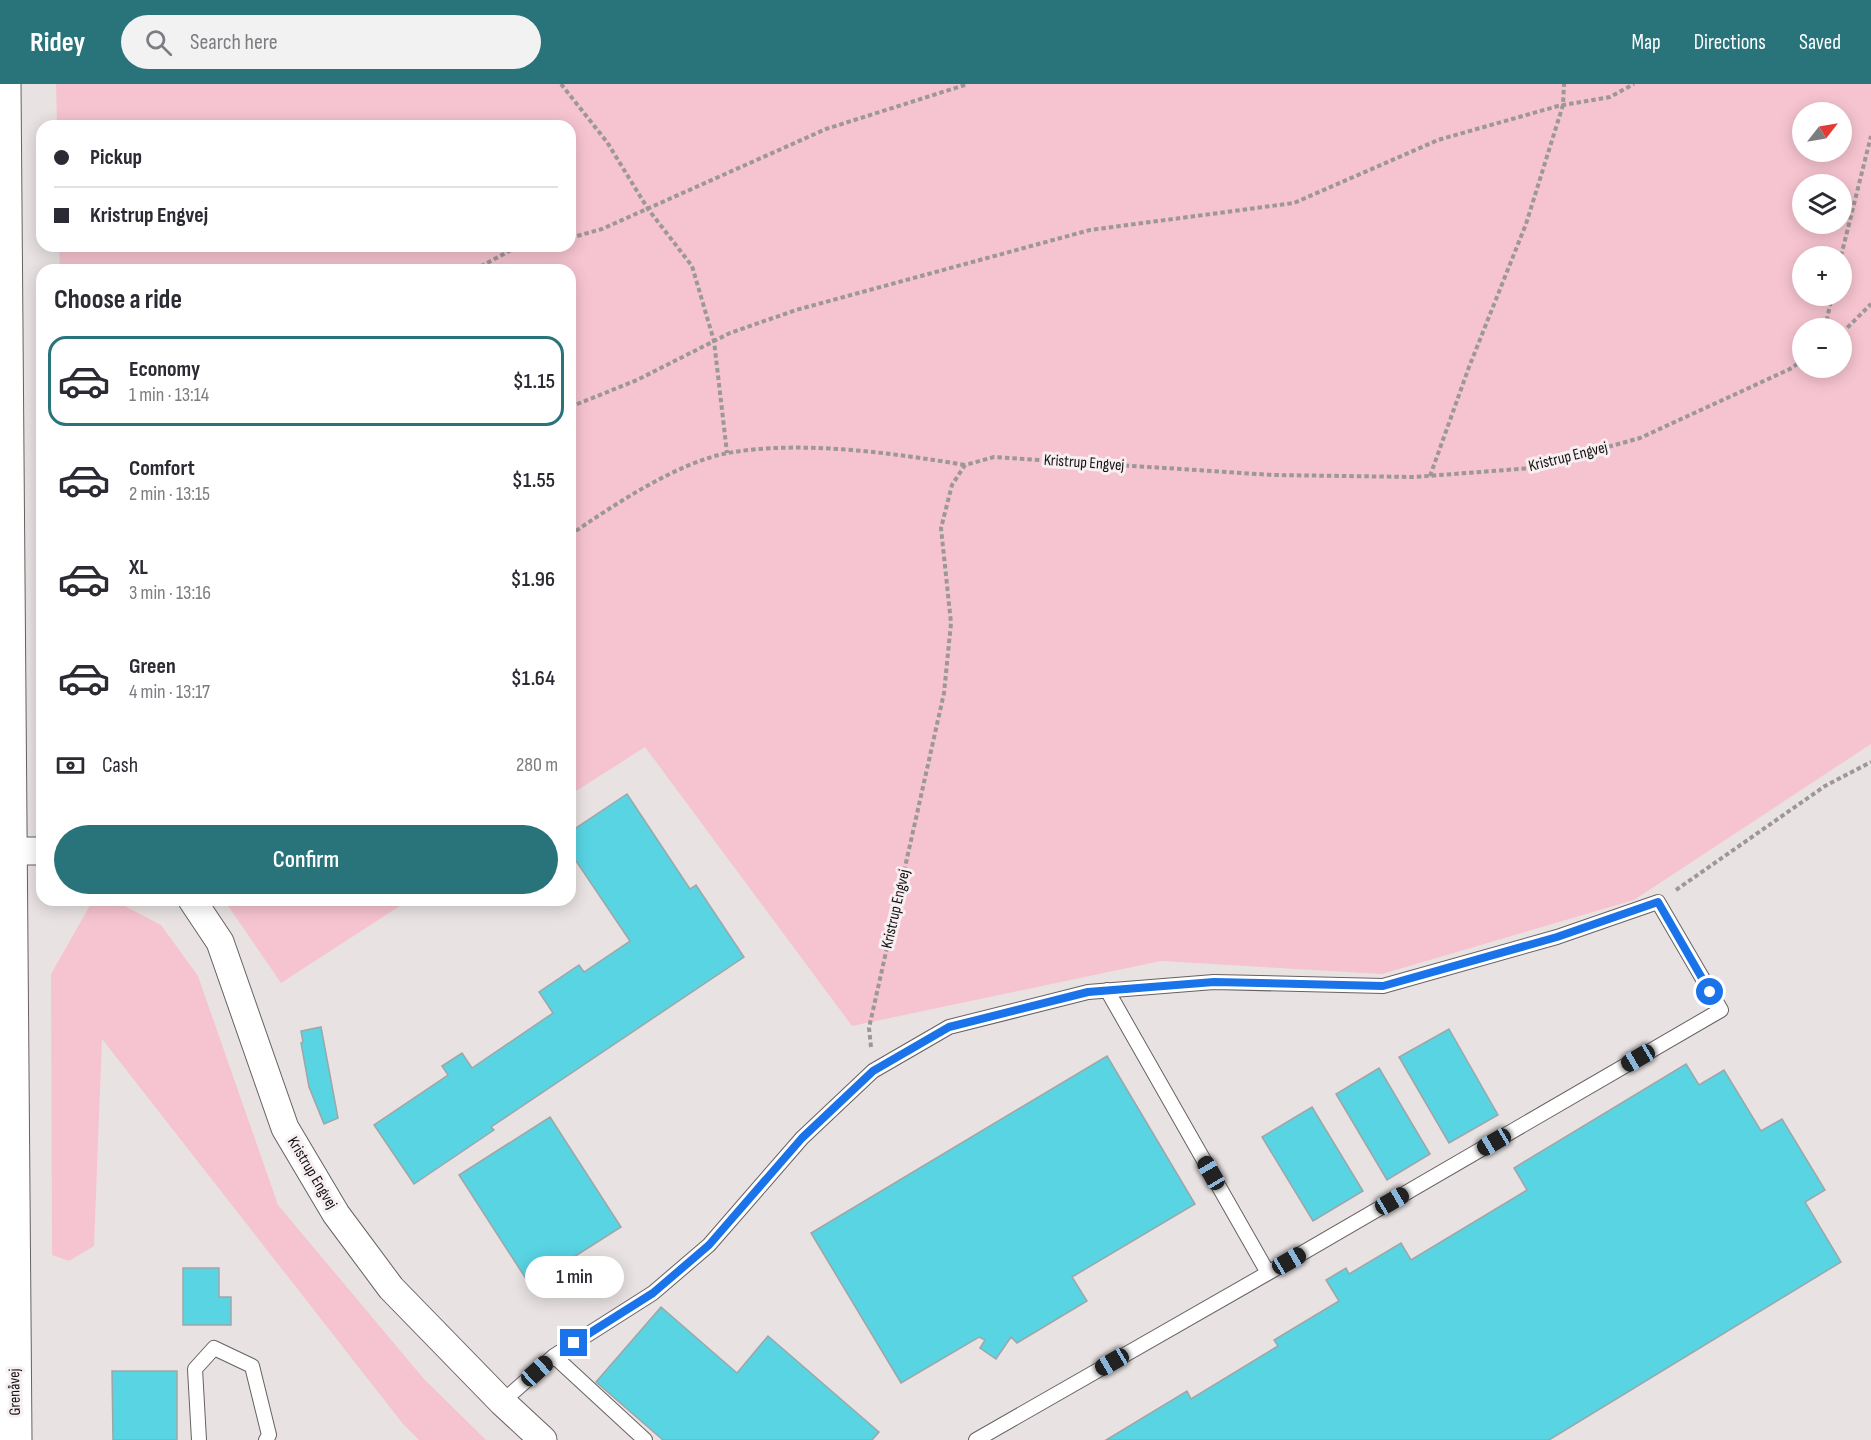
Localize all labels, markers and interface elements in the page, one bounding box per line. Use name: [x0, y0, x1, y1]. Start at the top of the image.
search box: [121, 15, 541, 69]
text: Ridey: [30, 26, 85, 59]
icon: search: [142, 26, 175, 59]
text: Search here: [190, 29, 278, 56]
text: Map: [1631, 30, 1661, 55]
text: Directions: [1694, 30, 1766, 55]
text: Saved: [1799, 30, 1841, 55]
north arrow: [1792, 102, 1852, 162]
map controls: [1792, 102, 1852, 378]
text: Pickup: [90, 144, 142, 171]
button: layers: [1792, 174, 1852, 234]
text: Kristrup Engvej: [90, 202, 208, 229]
button: +: [1792, 246, 1852, 306]
text: Choose a ride: [54, 284, 182, 316]
button: −: [1792, 318, 1852, 378]
icon: car: [57, 354, 111, 408]
text: Economy: [129, 356, 200, 383]
text: $1.15: [513, 368, 555, 395]
text: 1 min · 13:14: [129, 383, 209, 407]
street label: Kristrup Engvej: [1527, 438, 1610, 476]
street label: Kristrup Engvej: [1043, 451, 1125, 475]
icon: car: [57, 453, 111, 507]
text: Comfort: [129, 455, 195, 482]
text: $1.55: [512, 467, 555, 494]
text: 2 min · 13:15: [129, 482, 210, 506]
icon: car: [57, 552, 111, 606]
text: XL: [129, 554, 148, 581]
text: $1.96: [511, 566, 555, 593]
text: 3 min · 13:16: [129, 581, 211, 605]
icon: car: [57, 651, 111, 705]
text: Green: [129, 653, 176, 680]
text: $1.64: [511, 665, 555, 692]
text: 4 min · 13:17: [129, 680, 210, 704]
icon: cash: [54, 749, 87, 782]
text: Cash: [102, 752, 138, 779]
text: 280 m: [516, 753, 558, 777]
button: Confirm: [54, 825, 558, 894]
street label: Kristrup Engvej: [878, 867, 914, 950]
route start: [1696, 978, 1723, 1005]
car: [1618, 1041, 1658, 1075]
car: [1474, 1125, 1514, 1159]
street label: Kristrup Engvej: [283, 1134, 341, 1213]
car: [1194, 1153, 1228, 1193]
car: [1372, 1184, 1412, 1218]
car: [1269, 1244, 1309, 1278]
callout: 1 min: [524, 1256, 624, 1298]
text: 1 min: [556, 1265, 593, 1289]
route end: [560, 1329, 587, 1356]
car: [1092, 1345, 1132, 1379]
car: [518, 1352, 556, 1390]
street label: Grenåvej: [5, 1368, 25, 1416]

